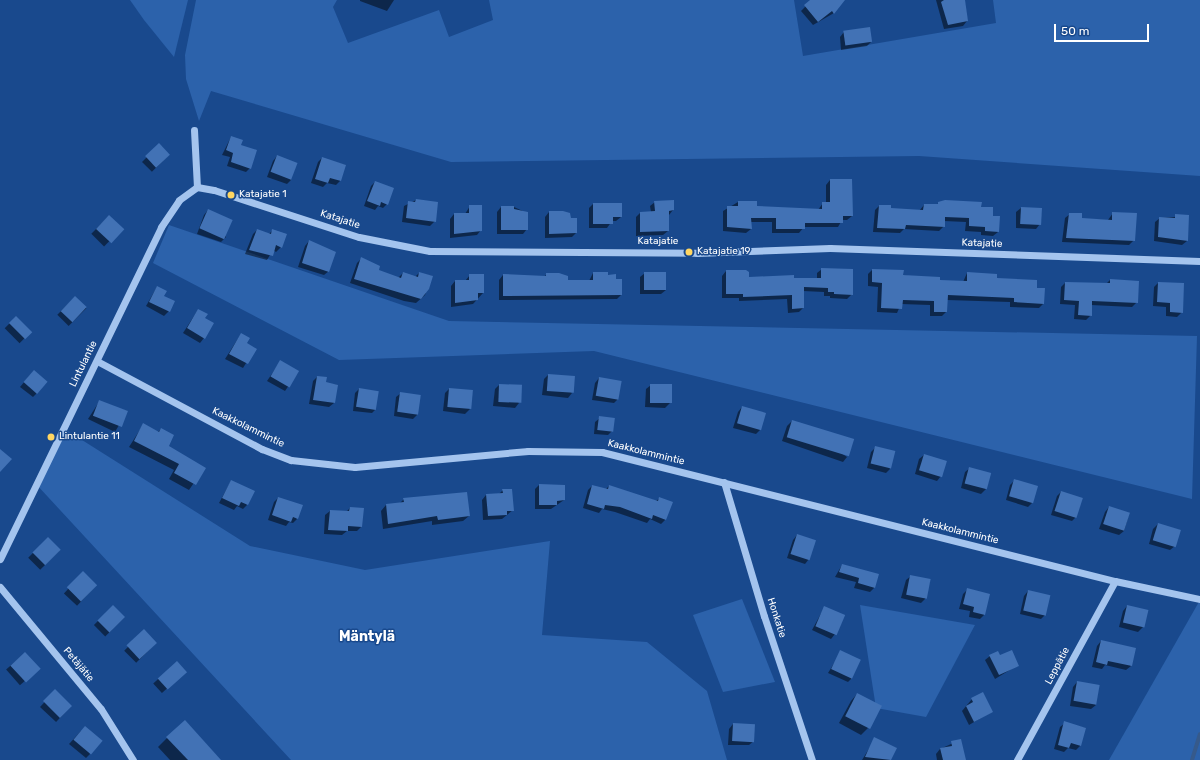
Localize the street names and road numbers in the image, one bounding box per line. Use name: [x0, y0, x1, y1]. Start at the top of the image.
street label: Katajatie: [319, 208, 361, 232]
street label: Katajatie: [638, 236, 678, 248]
street label: Katajatie: [961, 237, 1003, 251]
street label: Lintulantie: [68, 339, 100, 389]
street label: Kaakkolammintie: [210, 405, 286, 451]
street label: Kaakkolammintie: [606, 438, 686, 468]
street label: Kaakkolammintie: [920, 517, 1000, 547]
street label: Honkatie: [764, 596, 788, 640]
street label: Petäjätie: [60, 645, 96, 685]
street label: Leppätie: [1043, 645, 1073, 687]

